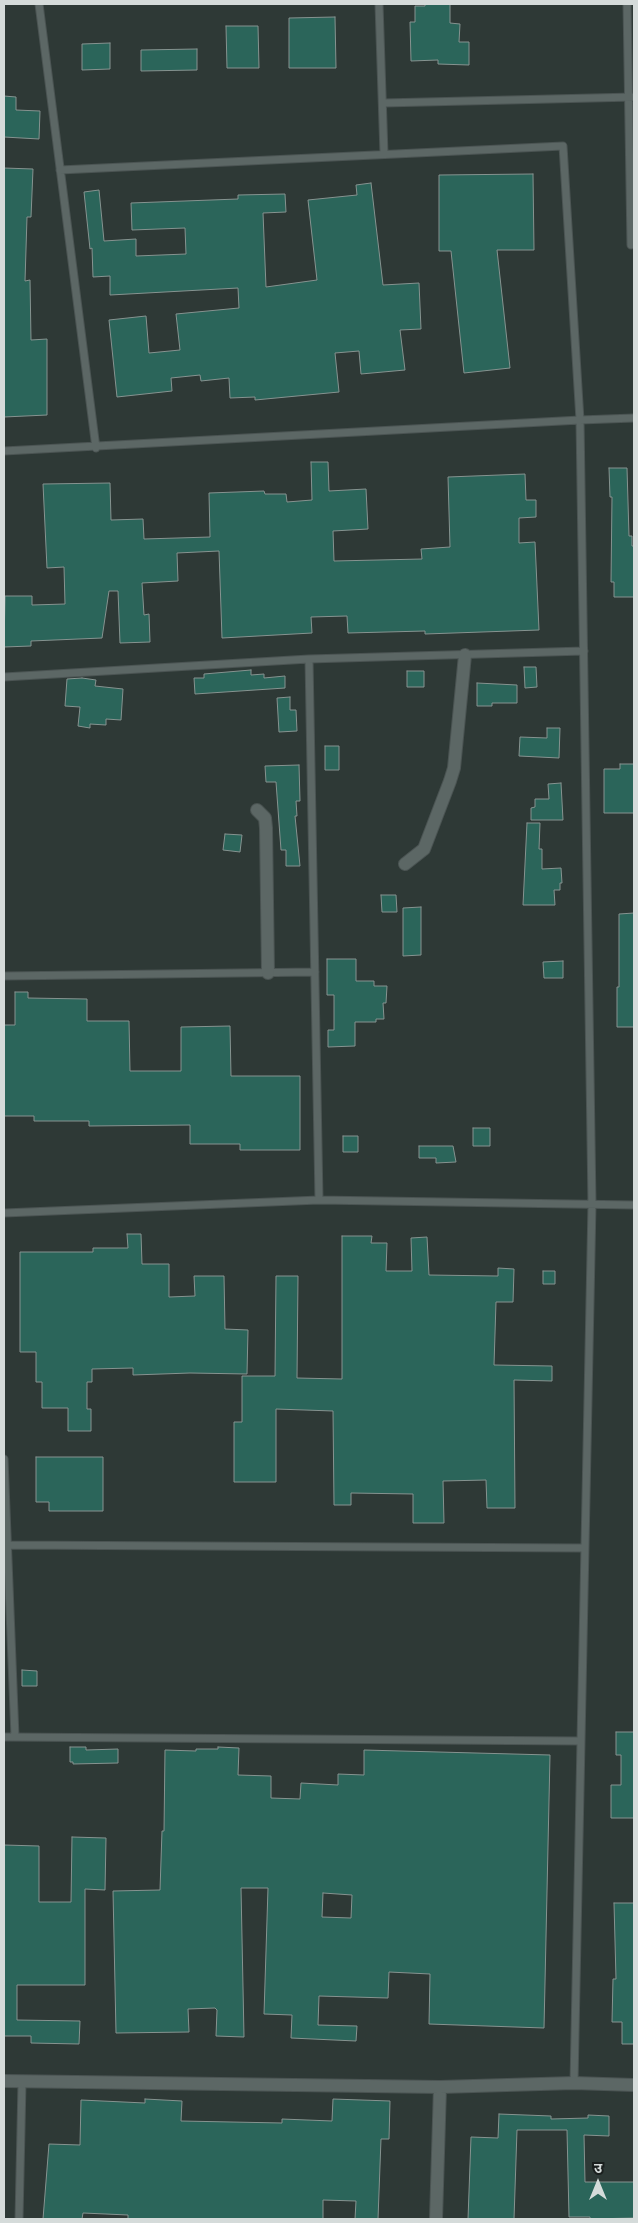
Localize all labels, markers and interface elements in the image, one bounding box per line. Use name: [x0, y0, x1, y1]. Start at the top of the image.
north arrow: [573, 2158, 623, 2208]
text: उ: [594, 2158, 602, 2177]

